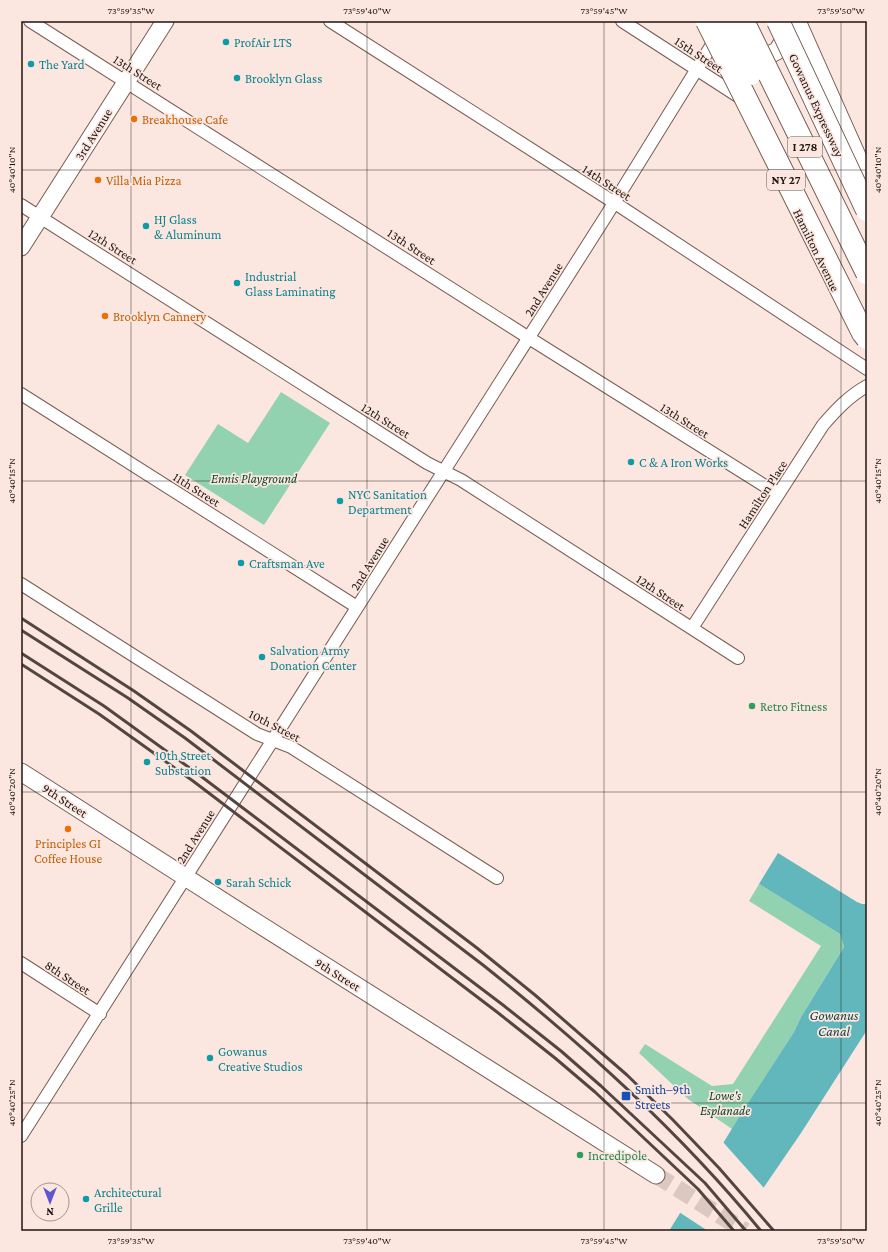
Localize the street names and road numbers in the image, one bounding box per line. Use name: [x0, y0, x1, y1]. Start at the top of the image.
street label: 15th Street: [672, 33, 726, 76]
street label: Gowanus Expressway: [786, 51, 848, 160]
street label: 13th Street: [111, 52, 165, 94]
street label: 3rd Avenue: [72, 105, 115, 163]
road number: I 278: [788, 137, 822, 157]
street label: 14th Street: [580, 161, 635, 204]
road number: NY 27: [767, 170, 805, 190]
street label: Hamilton Avenue: [790, 206, 843, 294]
street label: 13th Street: [385, 225, 439, 268]
street label: 12th Street: [86, 226, 140, 268]
street label: 2nd Avenue: [521, 259, 566, 319]
street label: 12th Street: [359, 400, 413, 442]
street label: 13th Street: [658, 400, 712, 442]
street label: Hamilton Place: [735, 457, 790, 531]
street label: 11th Street: [170, 469, 224, 510]
street label: 2nd Avenue: [347, 533, 392, 593]
street label: 12th Street: [634, 571, 688, 614]
street label: 10th Street: [246, 706, 304, 745]
street label: 9th Street: [39, 780, 91, 821]
street label: 2nd Avenue: [173, 806, 218, 866]
street label: 9th Street: [312, 955, 364, 995]
street label: 8th Street: [42, 957, 94, 998]

